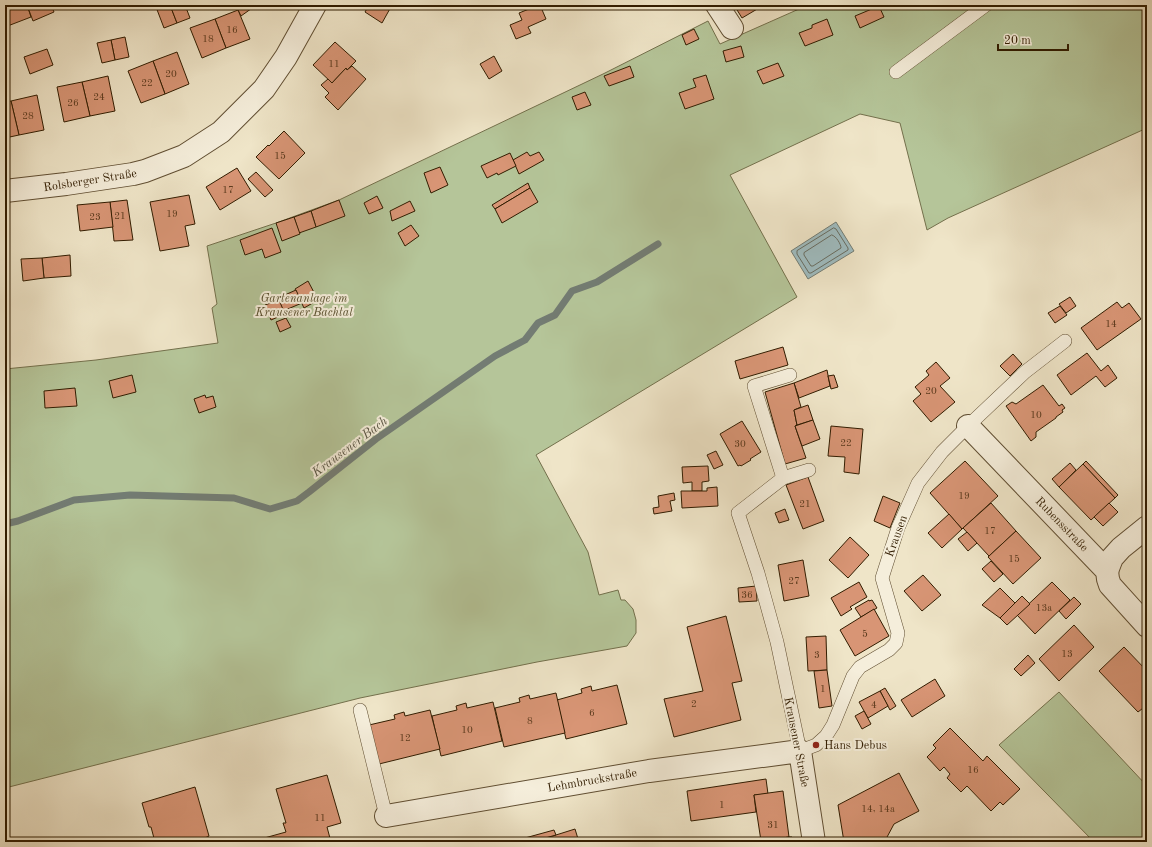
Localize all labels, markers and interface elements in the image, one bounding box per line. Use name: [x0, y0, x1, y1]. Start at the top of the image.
house number: 16: [226, 25, 238, 35]
scale bar: [998, 26, 1068, 52]
house number: 18: [202, 34, 214, 44]
text: 20 m: [1004, 35, 1031, 47]
house number: 11: [328, 59, 340, 69]
house number: 20: [165, 69, 177, 79]
house number: 22: [141, 78, 153, 88]
house number: 24: [93, 92, 105, 102]
house number: 26: [67, 98, 79, 108]
house number: 28: [22, 111, 34, 121]
house number: 15: [274, 151, 286, 161]
street label: Rolsberger Straße: [43, 168, 138, 194]
house number: 17: [222, 185, 234, 195]
house number: 19: [166, 209, 178, 219]
house number: 21: [114, 211, 126, 221]
house number: 23: [89, 212, 101, 222]
park label: Gartenanlage im Krausener Bachtal: [254, 293, 353, 319]
house number: 14: [1105, 319, 1117, 329]
house number: 20: [925, 386, 937, 396]
house number: 10: [1030, 410, 1042, 420]
water label: Krausener Bach: [309, 415, 390, 480]
house number: 22: [840, 438, 852, 448]
house number: 30: [734, 439, 746, 449]
house number: 19: [958, 491, 970, 501]
street label: Rubensstraße: [1032, 495, 1090, 555]
house number: 21: [799, 499, 811, 509]
street label: Krausen: [884, 513, 910, 559]
house number: 17: [984, 526, 996, 536]
house number: 15: [1008, 554, 1020, 564]
house number: 27: [788, 576, 800, 586]
house number: 36: [741, 590, 753, 600]
house number: 13a: [1036, 603, 1052, 613]
house number: 5: [862, 629, 868, 639]
house number: 13: [1061, 649, 1073, 659]
house number: 3: [814, 650, 820, 660]
house number: 1: [820, 684, 826, 694]
street label: Krausener Straße: [781, 696, 811, 789]
house number: 2: [691, 699, 697, 709]
house number: 4: [871, 700, 877, 710]
house number: 6: [589, 708, 595, 718]
house number: 8: [527, 716, 533, 726]
house number: 10: [461, 725, 473, 735]
house number: 12: [399, 733, 411, 743]
marker: Hans Debus: [811, 740, 821, 750]
place label: Hans Debus: [824, 740, 887, 752]
house number: 16: [967, 765, 979, 775]
street label: Lehmbruckstraße: [546, 767, 638, 795]
house number: 1: [719, 800, 725, 810]
house number: 14, 14a: [861, 804, 895, 814]
house number: 11: [314, 813, 326, 823]
house number: 31: [767, 820, 779, 830]

